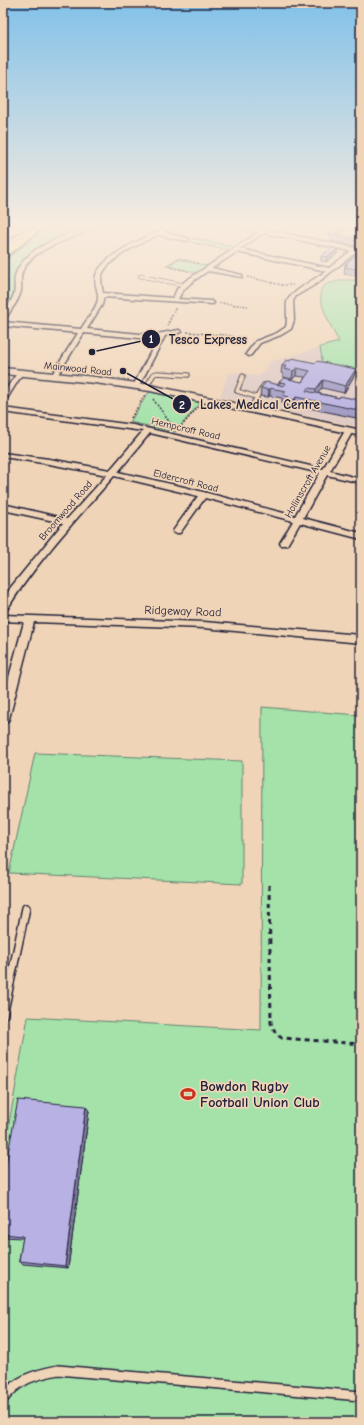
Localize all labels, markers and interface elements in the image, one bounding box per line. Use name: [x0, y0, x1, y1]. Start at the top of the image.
callout: Tesco Express: [141, 327, 255, 352]
text: 1: [149, 332, 154, 346]
text: Tesco Express: [169, 332, 248, 347]
street label: Mainwood Road: [43, 359, 112, 379]
callout: Lakes Medical Centre: [172, 392, 328, 417]
text: Lakes Medical Centre: [200, 397, 321, 412]
text: 2: [179, 398, 185, 412]
street label: Hempcroft Road: [150, 415, 221, 443]
street label: Hollinscroft Avenue: [282, 443, 334, 520]
street label: Eldercroft Road: [152, 467, 220, 495]
street label: Broomwood Road: [36, 478, 95, 543]
street label: Ridgeway Road: [144, 603, 222, 619]
place label: Bowdon Rugby Football Union Club: [200, 1078, 320, 1111]
sports icon: Bowdon Rugby Football Union Club: [179, 1085, 197, 1103]

